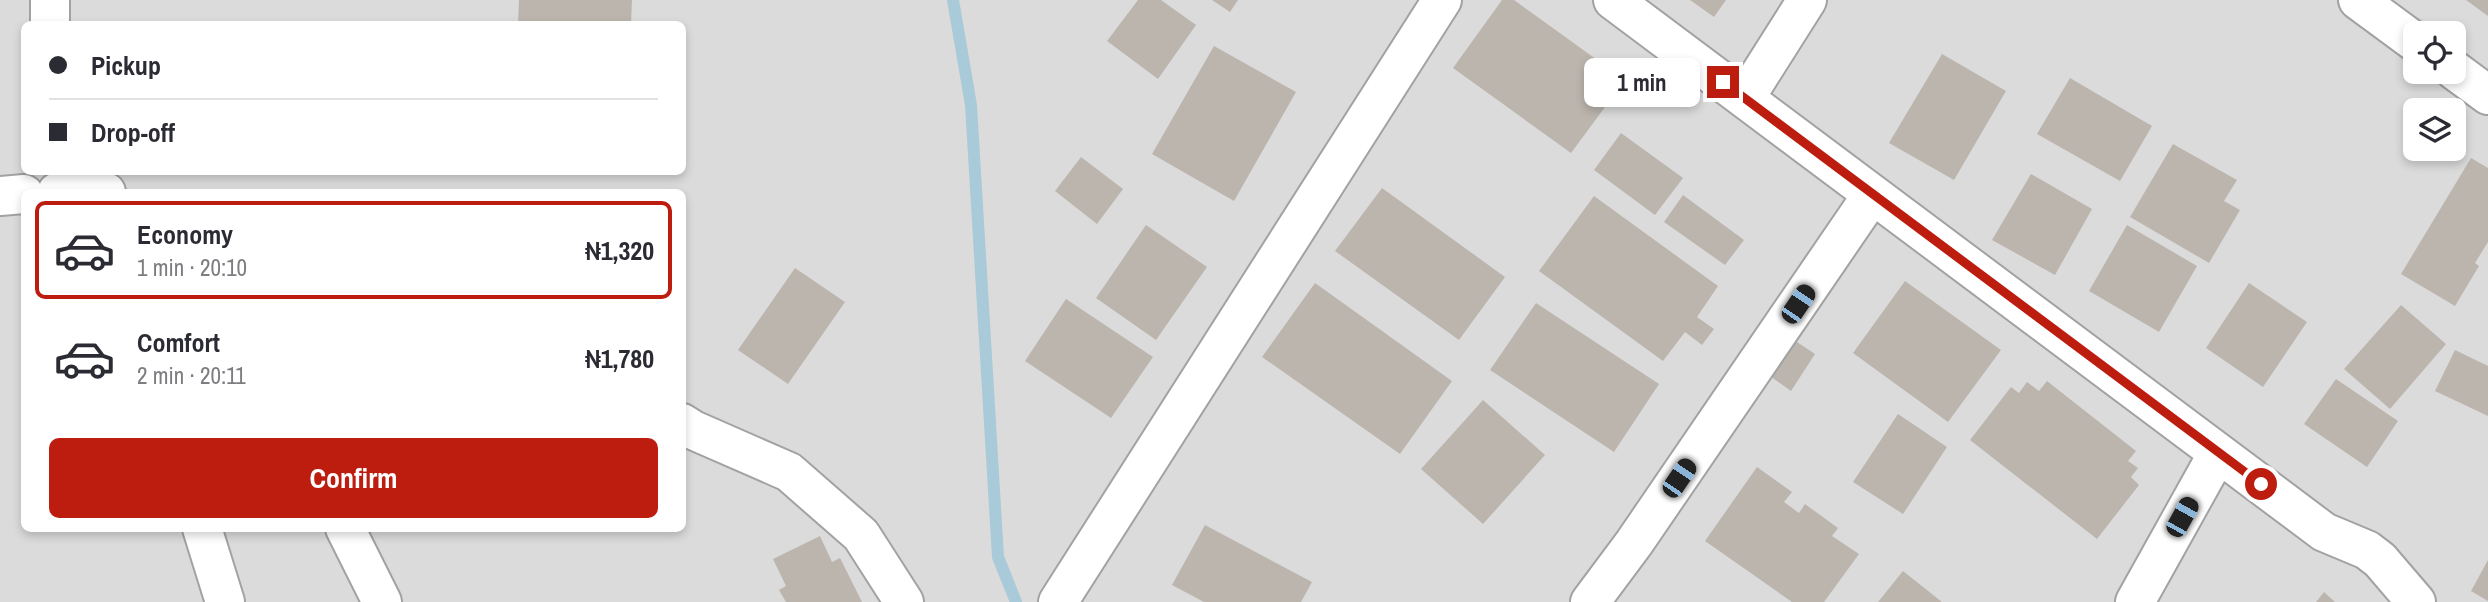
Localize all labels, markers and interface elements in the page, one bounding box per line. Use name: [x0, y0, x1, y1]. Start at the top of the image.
map controls: [2403, 21, 2466, 161]
button: locate: [2403, 21, 2466, 84]
text: Pickup: [91, 48, 161, 83]
callout: 1 min: [1583, 57, 1698, 106]
route end: [1707, 66, 1739, 98]
text: 1 min: [1617, 67, 1667, 98]
button: layers: [2403, 98, 2466, 161]
text: Drop-off: [91, 115, 175, 150]
text: Economy: [137, 217, 233, 252]
icon: car: [53, 219, 116, 282]
text: ₦1,320: [585, 233, 654, 268]
text: 1 min · 20:10: [137, 252, 247, 283]
car: [1778, 281, 1819, 327]
text: Comfort: [137, 325, 220, 360]
icon: car: [53, 327, 116, 390]
text: ₦1,780: [585, 341, 654, 376]
text: 2 min · 20:11: [137, 360, 246, 391]
button: Confirm: [49, 438, 658, 518]
car: [1659, 455, 1700, 501]
route start: [2245, 468, 2277, 500]
car: [2163, 494, 2202, 540]

